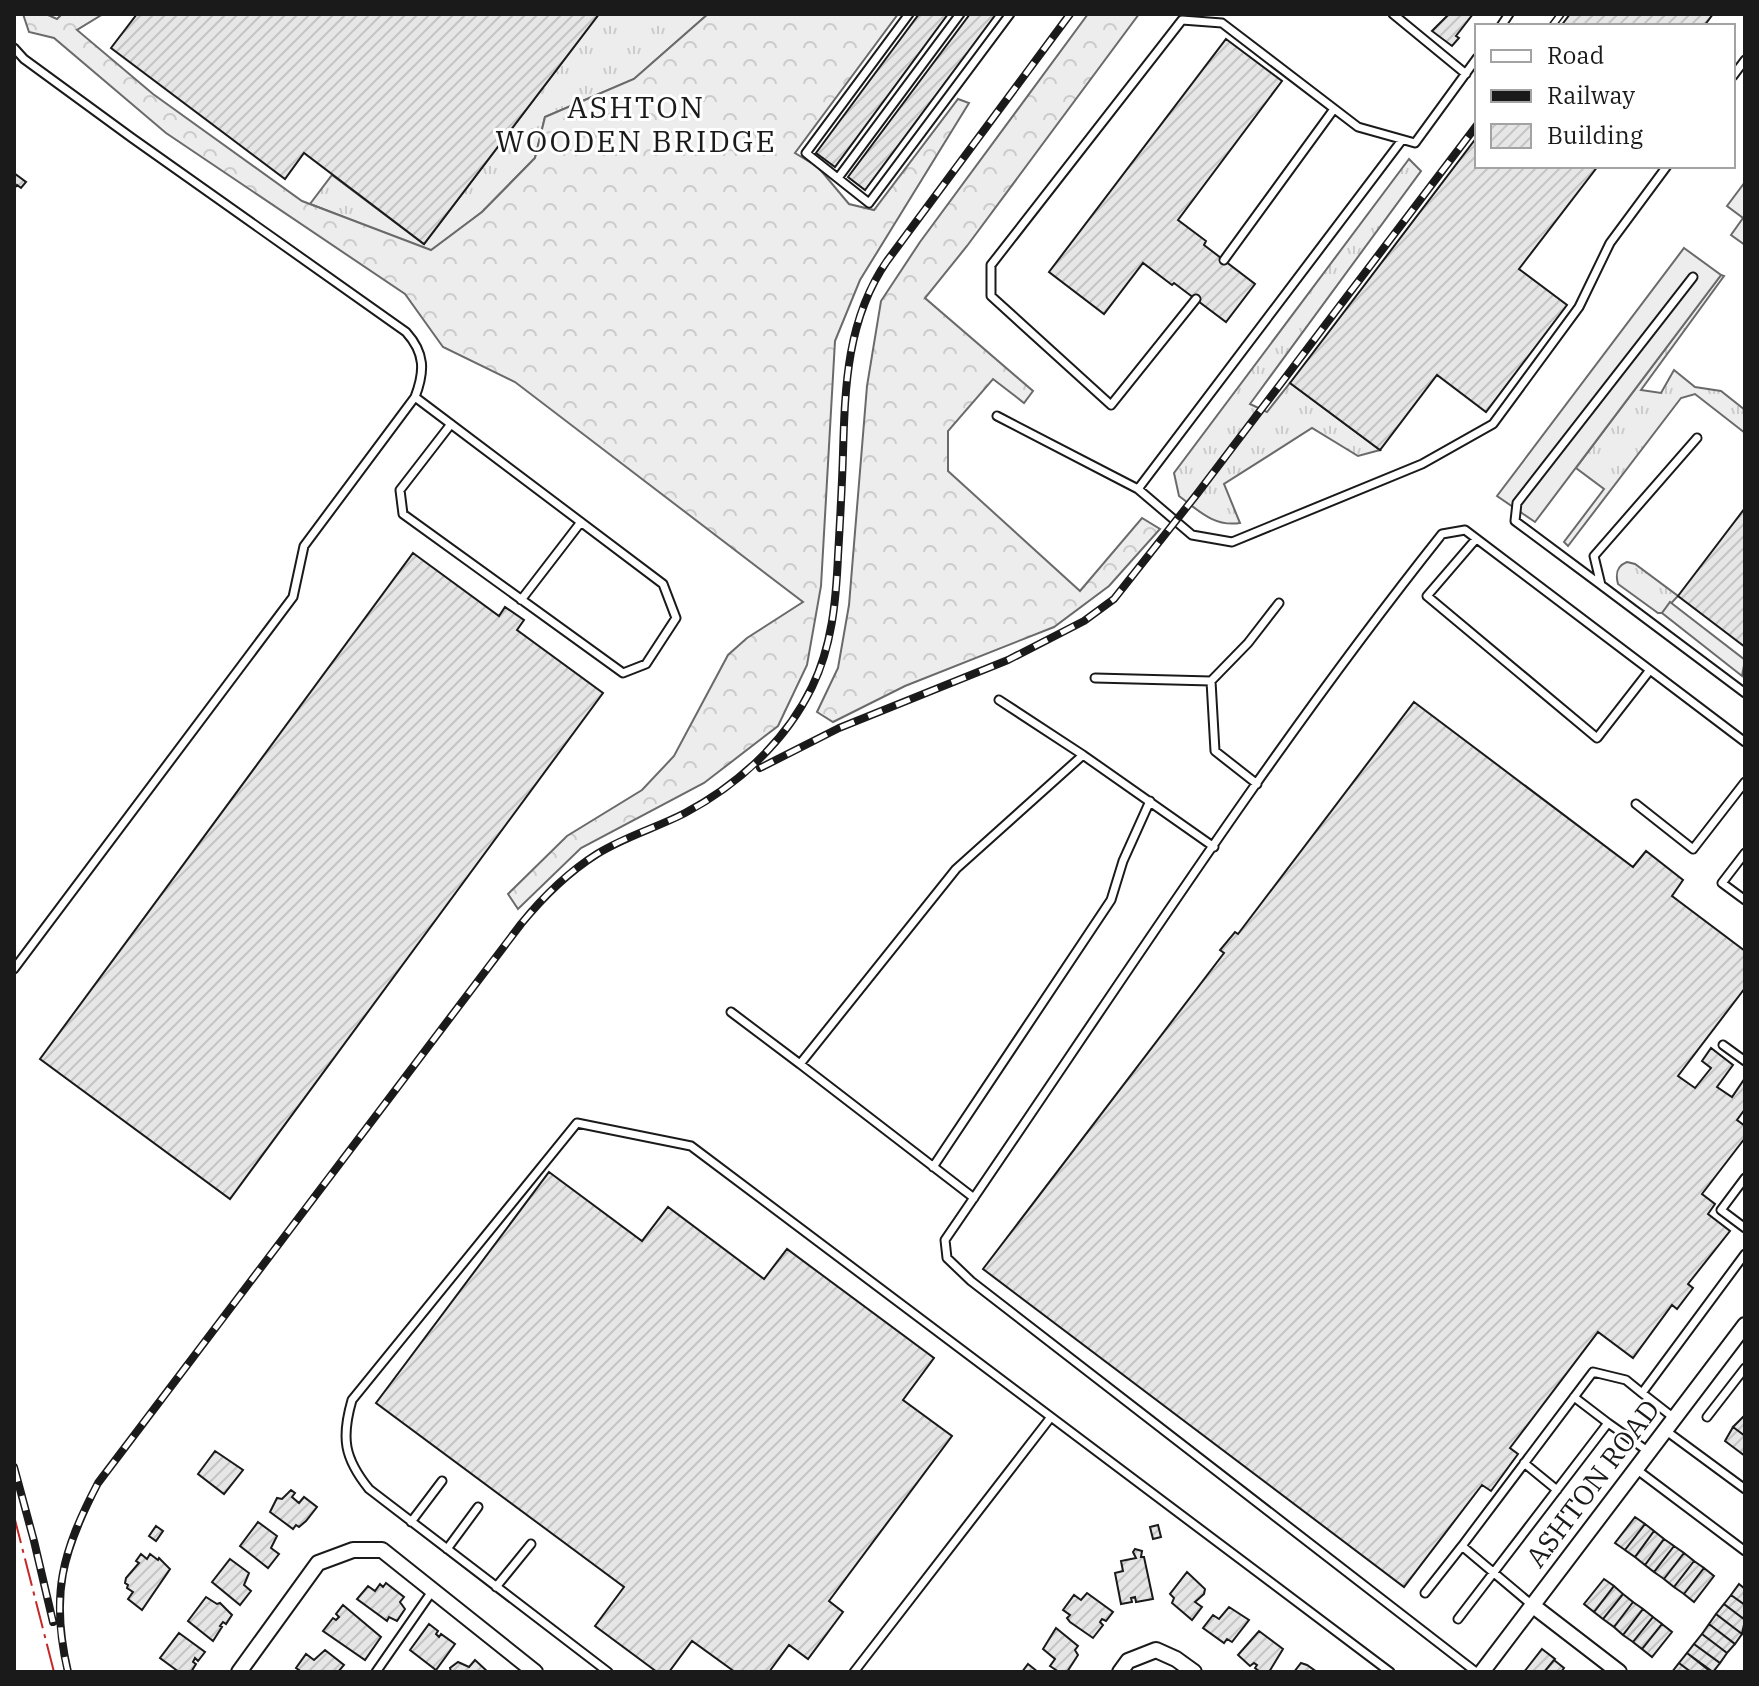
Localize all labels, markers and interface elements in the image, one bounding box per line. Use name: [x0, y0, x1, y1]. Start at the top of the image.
legend: [1475, 24, 1735, 168]
text: Road: [1547, 39, 1604, 71]
text: Railway: [1547, 79, 1635, 111]
district label: ASHTON WOODEN BRIDGE: [495, 87, 777, 160]
text: Building: [1547, 119, 1643, 151]
street label: ASHTON ROAD: [1517, 1392, 1667, 1574]

